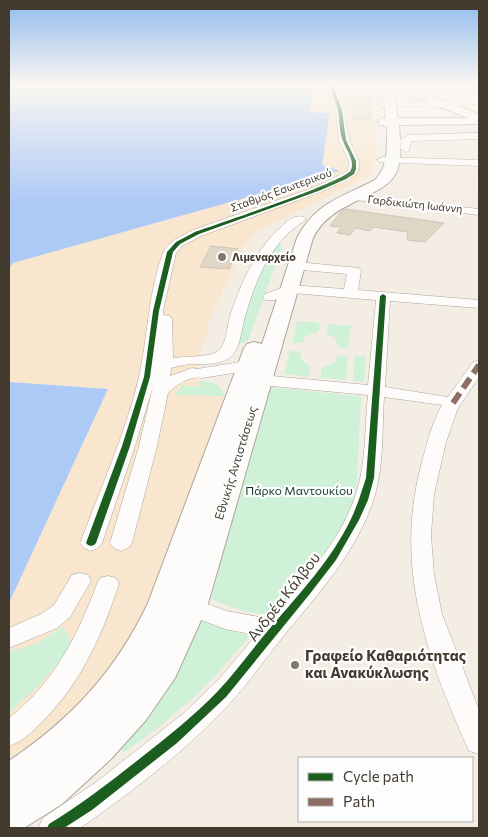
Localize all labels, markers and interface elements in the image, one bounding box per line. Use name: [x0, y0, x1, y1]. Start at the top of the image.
street label: Σταθμός Εσωτερικού: [228, 165, 333, 214]
street label: Γαρδικιώτη Ιωάννη: [367, 192, 463, 215]
place label: Λιμεναρχείο: [232, 250, 296, 263]
marker: Λιμεναρχείο: [216, 251, 228, 263]
street label: Εθνικής Αντιστάσεως: [211, 404, 259, 521]
park label: Πάρκο Μαντουκίου: [245, 483, 353, 497]
street label: Ανδρέα Κάλβου: [243, 548, 323, 644]
place label: Γραφείο Καθαριότητας και Ανακύκλωσης: [305, 646, 466, 681]
marker: Γραφείο Καθαριότητας και Ανακύκλωσης: [289, 659, 301, 671]
legend: [298, 757, 473, 822]
text: Cycle path: [343, 767, 414, 785]
text: Path: [343, 792, 375, 810]

